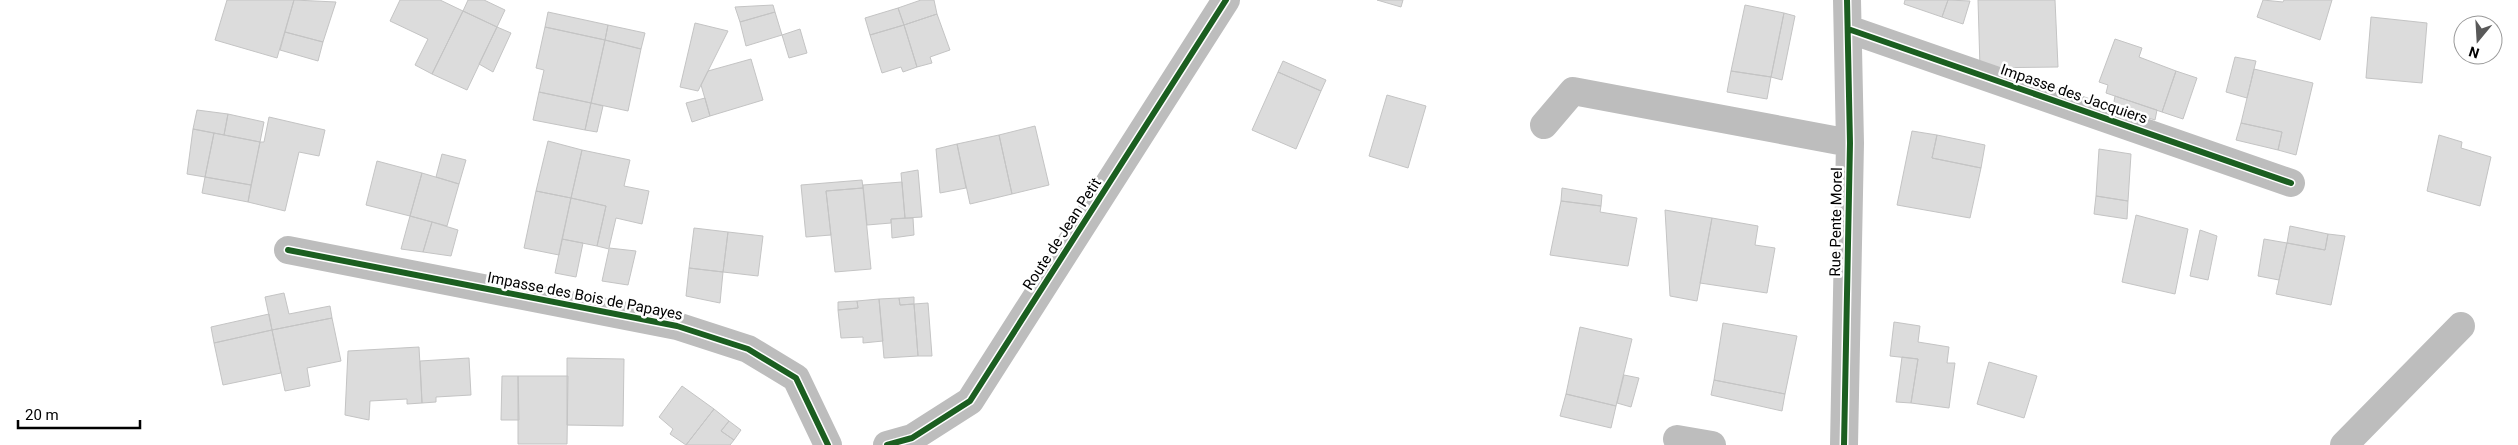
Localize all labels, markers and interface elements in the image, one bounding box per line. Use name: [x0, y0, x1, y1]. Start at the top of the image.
north arrow: [2453, 15, 2503, 65]
text: N: [2467, 43, 2481, 62]
street label: Impasse des Jacquiers: [1998, 60, 2150, 128]
street label: Rue Pente Morel: [1826, 167, 1846, 277]
street label: Route de Jean Petit: [1019, 175, 1105, 293]
street label: Impasse des Bois de Papayes: [486, 268, 684, 324]
scale bar: [18, 398, 140, 430]
text: 20 m: [25, 406, 59, 424]

